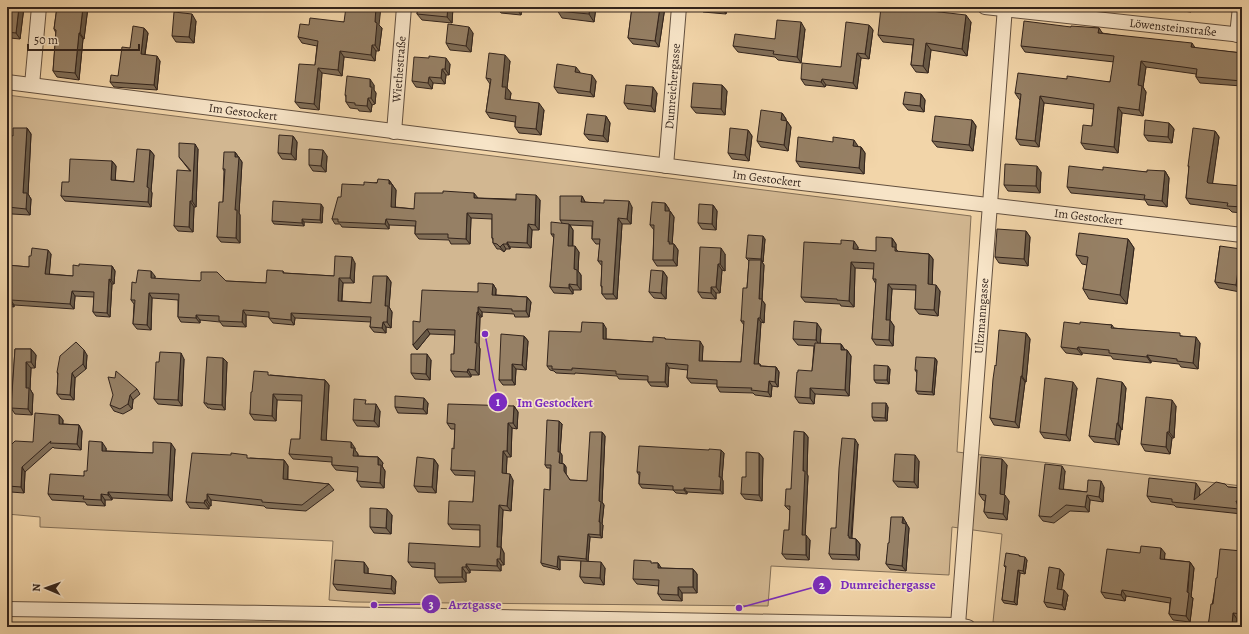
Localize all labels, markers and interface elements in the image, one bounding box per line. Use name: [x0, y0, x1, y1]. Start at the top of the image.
street label: Löwensteinstraße: [1128, 15, 1217, 40]
scale bar: [28, 26, 139, 52]
text: 50 m: [34, 32, 58, 48]
street label: Wiethestraße: [388, 35, 410, 104]
street label: Dumreichergasse: [661, 43, 684, 130]
street label: Im Gestockert: [208, 100, 279, 124]
street label: Im Gestockert: [731, 166, 802, 191]
street label: Im Gestockert: [1053, 205, 1124, 229]
street label: Ultzmanngasse: [971, 277, 992, 354]
callout: Im Gestockert: [488, 390, 601, 415]
text: 1: [496, 394, 501, 410]
text: Im Gestockert: [517, 394, 594, 411]
north arrow: [26, 568, 66, 608]
callout: Dumreichergasse: [812, 572, 944, 597]
text: Dumreichergasse: [840, 576, 936, 593]
text: 2: [819, 577, 825, 593]
text: N: [29, 583, 44, 592]
callout: Arztgasse: [421, 592, 510, 617]
text: Arztgasse: [448, 596, 501, 613]
text: 3: [428, 597, 434, 613]

